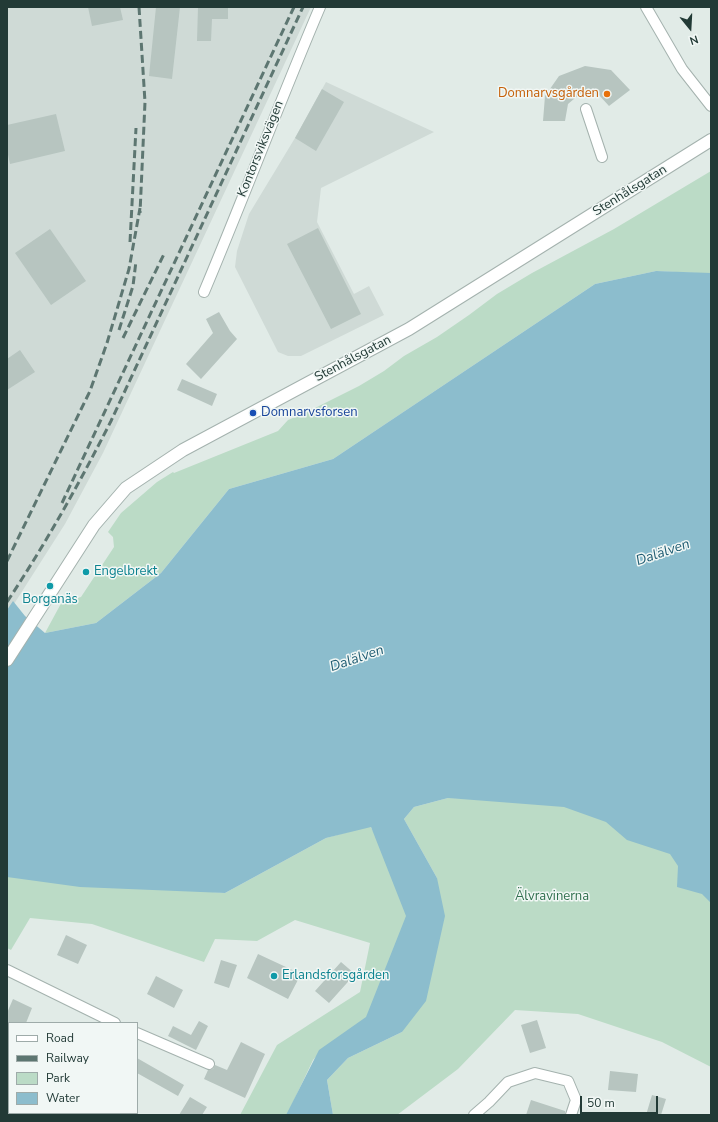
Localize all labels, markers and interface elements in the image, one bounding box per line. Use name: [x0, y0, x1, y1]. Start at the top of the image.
north arrow: [670, 8, 710, 48]
text: N: [688, 31, 700, 48]
place label: Domnarvsgården: [498, 86, 599, 102]
marker: Domnarvsgården: [602, 89, 612, 99]
street label: Kontorsviksvägen: [235, 99, 287, 199]
street label: Stenhålsgatan: [590, 162, 670, 220]
street label: Stenhålsgatan: [312, 332, 394, 386]
place label: Domnarvsforsen: [261, 405, 358, 421]
marker: Domnarvsforsen: [248, 408, 258, 418]
water label: Dalälven: [634, 536, 692, 570]
place label: Engelbrekt: [94, 564, 157, 580]
marker: Engelbrekt: [81, 567, 91, 577]
marker: Borganäs: [45, 581, 55, 591]
place label: Borganäs: [22, 592, 78, 608]
water label: Dalälven: [328, 642, 386, 676]
park label: Älvravinerna: [515, 889, 589, 905]
place label: Erlandsforsgården: [282, 968, 389, 984]
marker: Erlandsforsgården: [269, 971, 279, 981]
legend: [8, 1022, 138, 1114]
text: Road: [46, 1030, 74, 1046]
text: Railway: [46, 1050, 89, 1066]
text: Park: [46, 1070, 70, 1086]
scale bar: [582, 1088, 660, 1114]
text: Water: [46, 1090, 80, 1106]
text: 50 m: [587, 1095, 615, 1111]

